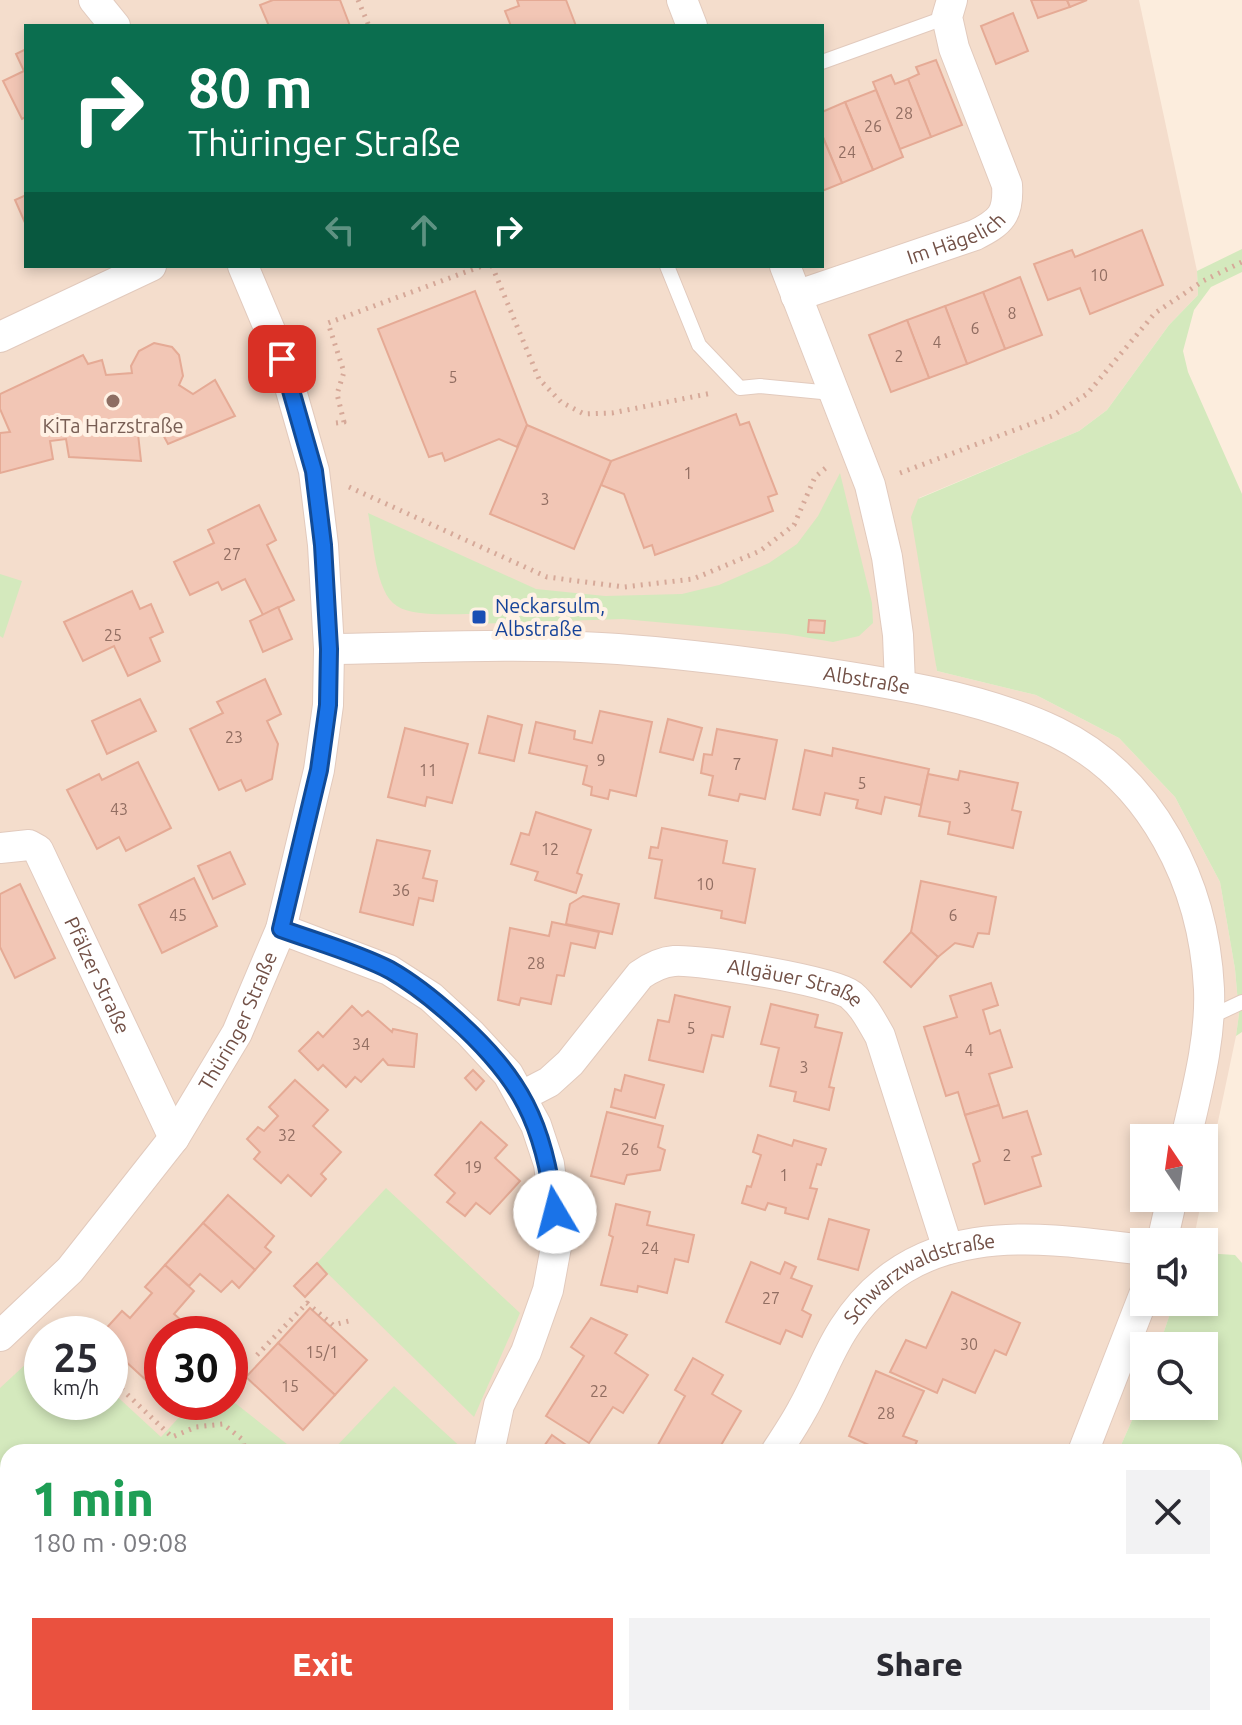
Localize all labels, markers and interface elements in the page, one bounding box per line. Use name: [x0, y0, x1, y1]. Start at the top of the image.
icon: right: [56, 56, 160, 160]
text: 80 m: [188, 56, 313, 119]
house number: 28: [895, 104, 913, 122]
house number: 26: [864, 117, 882, 135]
text: Thüringer Straße: [188, 122, 461, 163]
house number: 24: [838, 143, 856, 161]
icon: left: [318, 208, 362, 252]
icon: ahead: [402, 208, 446, 252]
icon: right: [486, 208, 530, 252]
street label: Im Hägelich: [904, 208, 1010, 268]
house number: 10: [1090, 266, 1108, 284]
house number: 8: [1007, 304, 1017, 322]
house number: 6: [970, 319, 980, 337]
pin: [248, 325, 316, 393]
house number: 4: [932, 333, 942, 351]
icon: arrive: [260, 337, 304, 381]
house number: 2: [894, 347, 904, 365]
house number: 5: [448, 368, 458, 386]
marker: KiTa Harzstraße: [104, 392, 122, 410]
place label: KiTa Harzstraße: [42, 414, 184, 437]
house number: 1: [683, 464, 693, 482]
house number: 3: [540, 490, 550, 508]
house number: 27: [223, 545, 241, 563]
place label: Neckarsulm, Albstraße: [495, 594, 605, 640]
marker: Neckarsulm, Albstraße: [470, 608, 488, 626]
house number: 25: [104, 626, 122, 644]
street label: Albstraße: [822, 661, 912, 698]
house number: 23: [225, 728, 243, 746]
house number: 9: [596, 751, 606, 769]
house number: 7: [732, 755, 742, 773]
house number: 11: [419, 761, 437, 779]
house number: 5: [857, 774, 867, 792]
house number: 3: [962, 799, 972, 817]
house number: 43: [110, 800, 128, 818]
house number: 12: [541, 840, 559, 858]
house number: 10: [696, 875, 714, 893]
house number: 36: [392, 881, 410, 899]
house number: 45: [169, 906, 187, 924]
house number: 6: [948, 906, 958, 924]
street label: Pfälzer Straße: [60, 913, 135, 1037]
street label: Thüringer Straße: [193, 948, 281, 1094]
house number: 28: [527, 954, 545, 972]
street label: Allgäuer Straße: [726, 954, 868, 1011]
house number: 5: [686, 1019, 696, 1037]
house number: 34: [352, 1035, 370, 1053]
house number: 4: [964, 1041, 974, 1059]
house number: 3: [799, 1058, 809, 1076]
north arrow: [1130, 1124, 1218, 1212]
map controls: [1130, 1124, 1218, 1420]
house number: 32: [278, 1126, 296, 1144]
house number: 26: [621, 1140, 639, 1158]
house number: 2: [1002, 1146, 1012, 1164]
house number: 19: [464, 1158, 482, 1176]
house number: 1: [779, 1166, 789, 1184]
position arrow: [513, 1170, 597, 1254]
button: sound: [1130, 1228, 1218, 1316]
street label: Schwarzwaldstraße: [838, 1229, 996, 1328]
house number: 24: [641, 1239, 659, 1257]
house number: 27: [762, 1289, 780, 1307]
speed limit sign: 30: [144, 1316, 248, 1420]
button: search: [1130, 1332, 1218, 1420]
text: 25: [53, 1335, 99, 1380]
house number: 30: [960, 1335, 978, 1353]
house number: 15/1: [306, 1343, 338, 1361]
text: km/h: [53, 1376, 99, 1399]
house number: 15: [281, 1377, 299, 1395]
house number: 22: [590, 1382, 608, 1400]
house number: 28: [877, 1404, 895, 1422]
button: close: [1126, 1470, 1210, 1554]
text: 1 min: [32, 1471, 154, 1525]
text: 180 m · 09:08: [32, 1528, 188, 1557]
button: Exit: [32, 1618, 613, 1710]
button: Share: [629, 1618, 1210, 1710]

